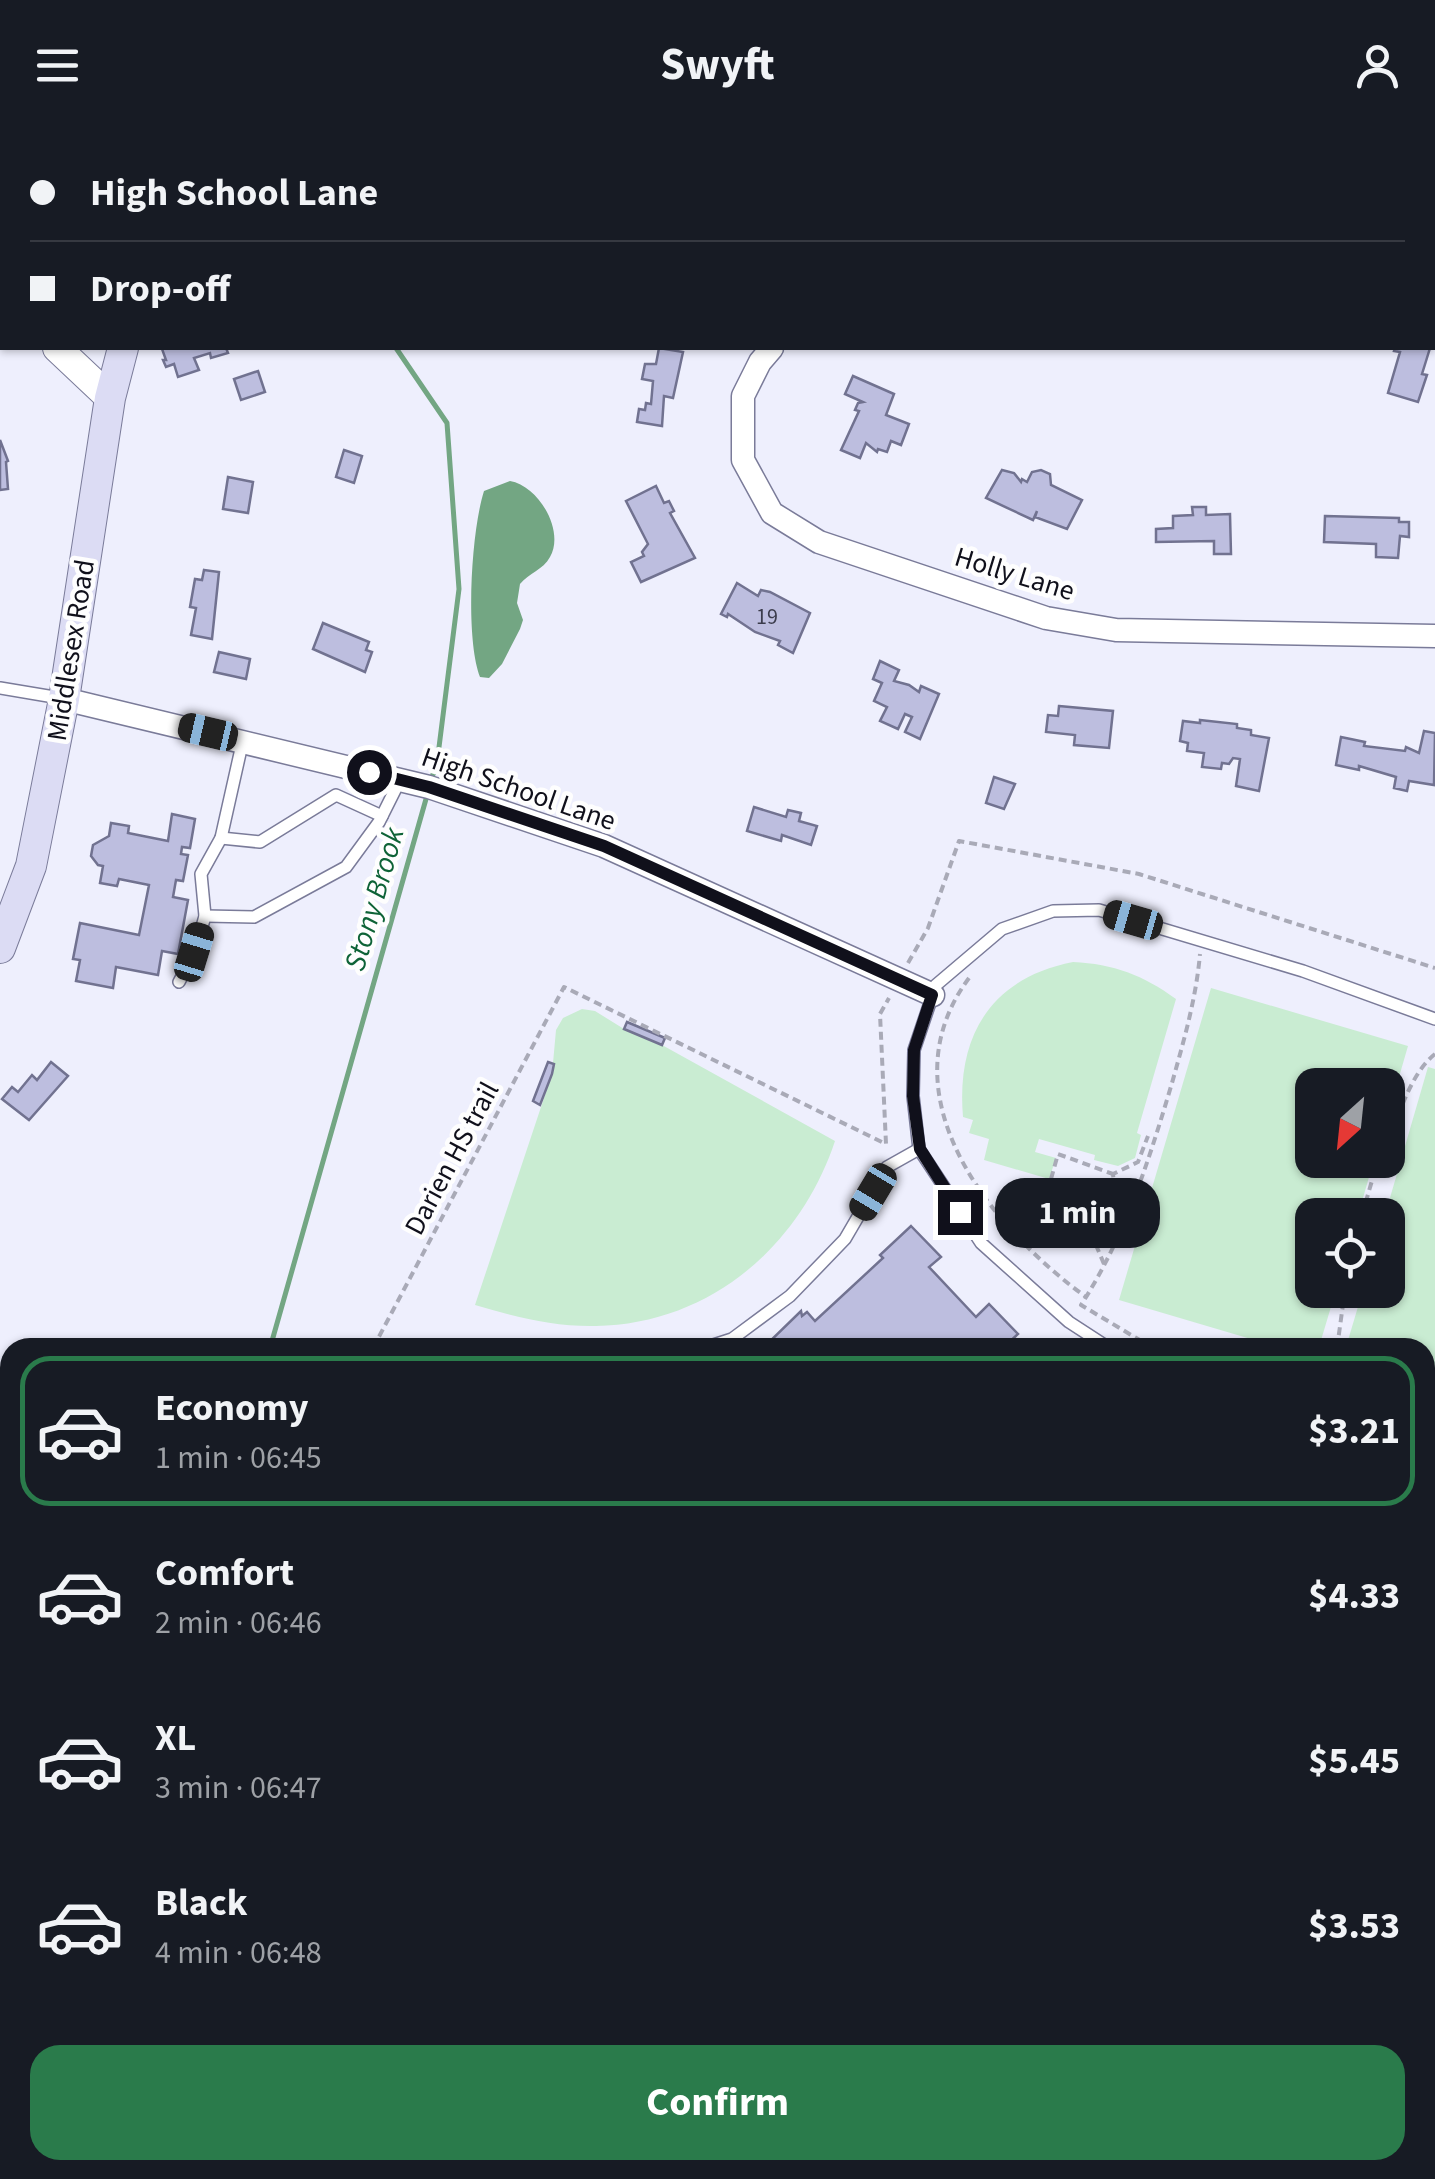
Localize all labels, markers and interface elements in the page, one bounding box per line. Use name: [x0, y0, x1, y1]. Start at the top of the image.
text: Swyft: [660, 33, 775, 97]
icon: menu: [30, 38, 85, 93]
icon: person: [1350, 38, 1405, 93]
text: High School Lane: [90, 166, 378, 220]
text: Drop-off: [90, 262, 230, 316]
street label: Holly Lane: [950, 537, 1080, 611]
street label: Middlesex Road: [37, 557, 105, 744]
house number: 19: [756, 601, 778, 633]
car: [175, 711, 241, 753]
street label: High School Lane: [416, 737, 621, 841]
route start: [347, 750, 392, 795]
water label: Stony Brook: [334, 822, 416, 976]
car: [1100, 897, 1166, 943]
car: [171, 919, 217, 985]
north arrow: [1295, 1068, 1405, 1178]
map controls: [1295, 1068, 1405, 1308]
street label: Darien HS trail: [395, 1075, 509, 1242]
car: [845, 1159, 901, 1225]
callout: 1 min: [995, 1177, 1160, 1247]
route end: [938, 1190, 983, 1235]
text: 1 min: [1039, 1190, 1116, 1236]
button: locate: [1295, 1198, 1405, 1308]
text: Economy: [155, 1381, 308, 1435]
icon: car: [35, 1386, 125, 1476]
text: $3.21: [1308, 1404, 1400, 1458]
text: 1 min · 06:45: [155, 1435, 322, 1481]
text: Comfort: [155, 1546, 294, 1600]
icon: car: [35, 1551, 125, 1641]
text: $4.33: [1308, 1569, 1400, 1623]
text: 2 min · 06:46: [155, 1600, 322, 1646]
text: XL: [155, 1711, 196, 1765]
icon: car: [35, 1716, 125, 1806]
text: $5.45: [1308, 1734, 1400, 1788]
text: 3 min · 06:47: [155, 1765, 322, 1811]
text: Black: [155, 1876, 248, 1930]
icon: car: [35, 1881, 125, 1971]
text: $3.53: [1308, 1899, 1400, 1953]
text: 4 min · 06:48: [155, 1930, 322, 1976]
button: Confirm: [30, 2045, 1405, 2160]

